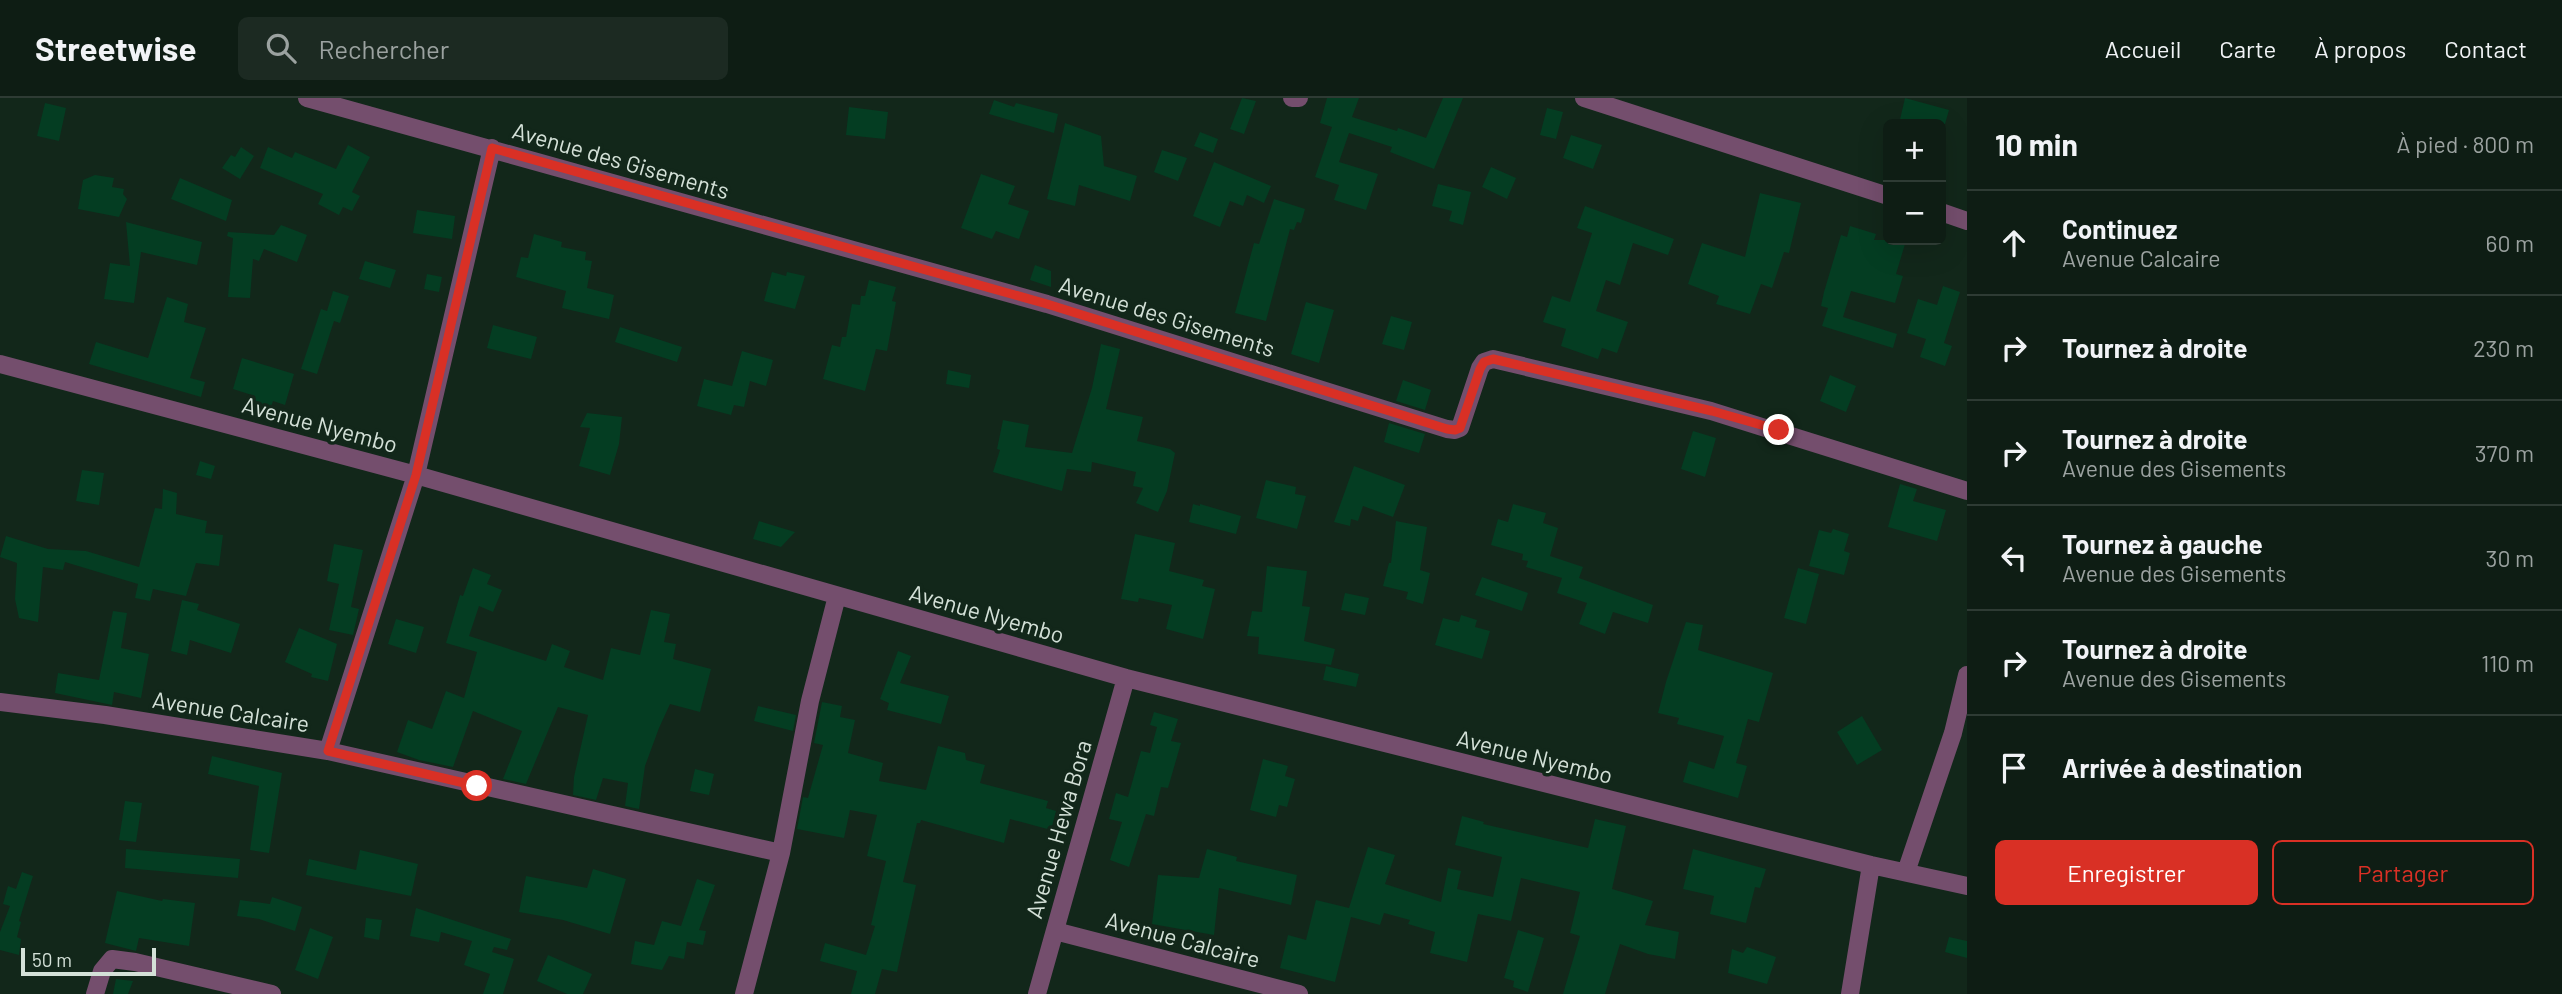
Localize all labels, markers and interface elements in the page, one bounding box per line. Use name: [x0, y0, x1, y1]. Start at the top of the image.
search box: [238, 17, 728, 80]
text: Streetwise: [35, 28, 196, 68]
icon: search: [262, 29, 300, 67]
text: Rechercher: [318, 33, 449, 64]
text: Accueil: [2105, 34, 2181, 63]
text: Carte: [2219, 34, 2276, 63]
text: À propos: [2314, 34, 2406, 63]
text: Contact: [2444, 34, 2527, 63]
street label: Avenue des Gisements: [509, 116, 733, 204]
map controls: [1883, 119, 1946, 245]
button: +: [1883, 119, 1946, 182]
text: 10 min: [1995, 126, 2078, 162]
text: À pied · 800 m: [2396, 130, 2534, 158]
button: −: [1883, 182, 1946, 245]
text: Continuez: [2062, 213, 2178, 244]
icon: ahead: [1995, 224, 2033, 262]
text: 60 m: [2486, 229, 2534, 257]
text: Avenue Calcaire: [2062, 244, 2221, 272]
street label: Avenue des Gisements: [1056, 270, 1278, 362]
icon: right: [1995, 329, 2033, 367]
text: Tournez à droite: [2062, 332, 2247, 363]
text: 230 m: [2473, 334, 2534, 362]
street label: Avenue Nyembo: [239, 390, 401, 458]
route end: [1763, 414, 1794, 445]
text: Tournez à droite: [2062, 423, 2247, 454]
icon: right: [1995, 434, 2033, 472]
text: 370 m: [2475, 439, 2534, 467]
text: Avenue des Gisements: [2062, 454, 2286, 482]
text: Tournez à gauche: [2062, 528, 2263, 559]
icon: left: [1995, 539, 2033, 577]
text: 30 m: [2486, 544, 2534, 572]
text: Avenue des Gisements: [2062, 559, 2286, 587]
street label: Avenue Nyembo: [906, 578, 1068, 648]
text: Tournez à droite: [2062, 633, 2247, 664]
icon: right: [1995, 644, 2033, 682]
text: 110 m: [2481, 649, 2534, 677]
text: Avenue des Gisements: [2062, 664, 2286, 692]
street label: Avenue Calcaire: [150, 685, 312, 737]
street label: Avenue Nyembo: [1454, 723, 1616, 789]
street label: Avenue Hewa Bora: [1019, 737, 1097, 921]
icon: arrive: [1995, 749, 2033, 787]
text: Arrivée à destination: [2062, 752, 2302, 783]
route start: [461, 770, 492, 801]
button: Enregistrer: [1995, 840, 2258, 905]
button: Partager: [2272, 840, 2534, 905]
street label: Avenue Calcaire: [1103, 905, 1263, 973]
scale bar: [21, 945, 156, 977]
text: 50 m: [32, 948, 72, 971]

